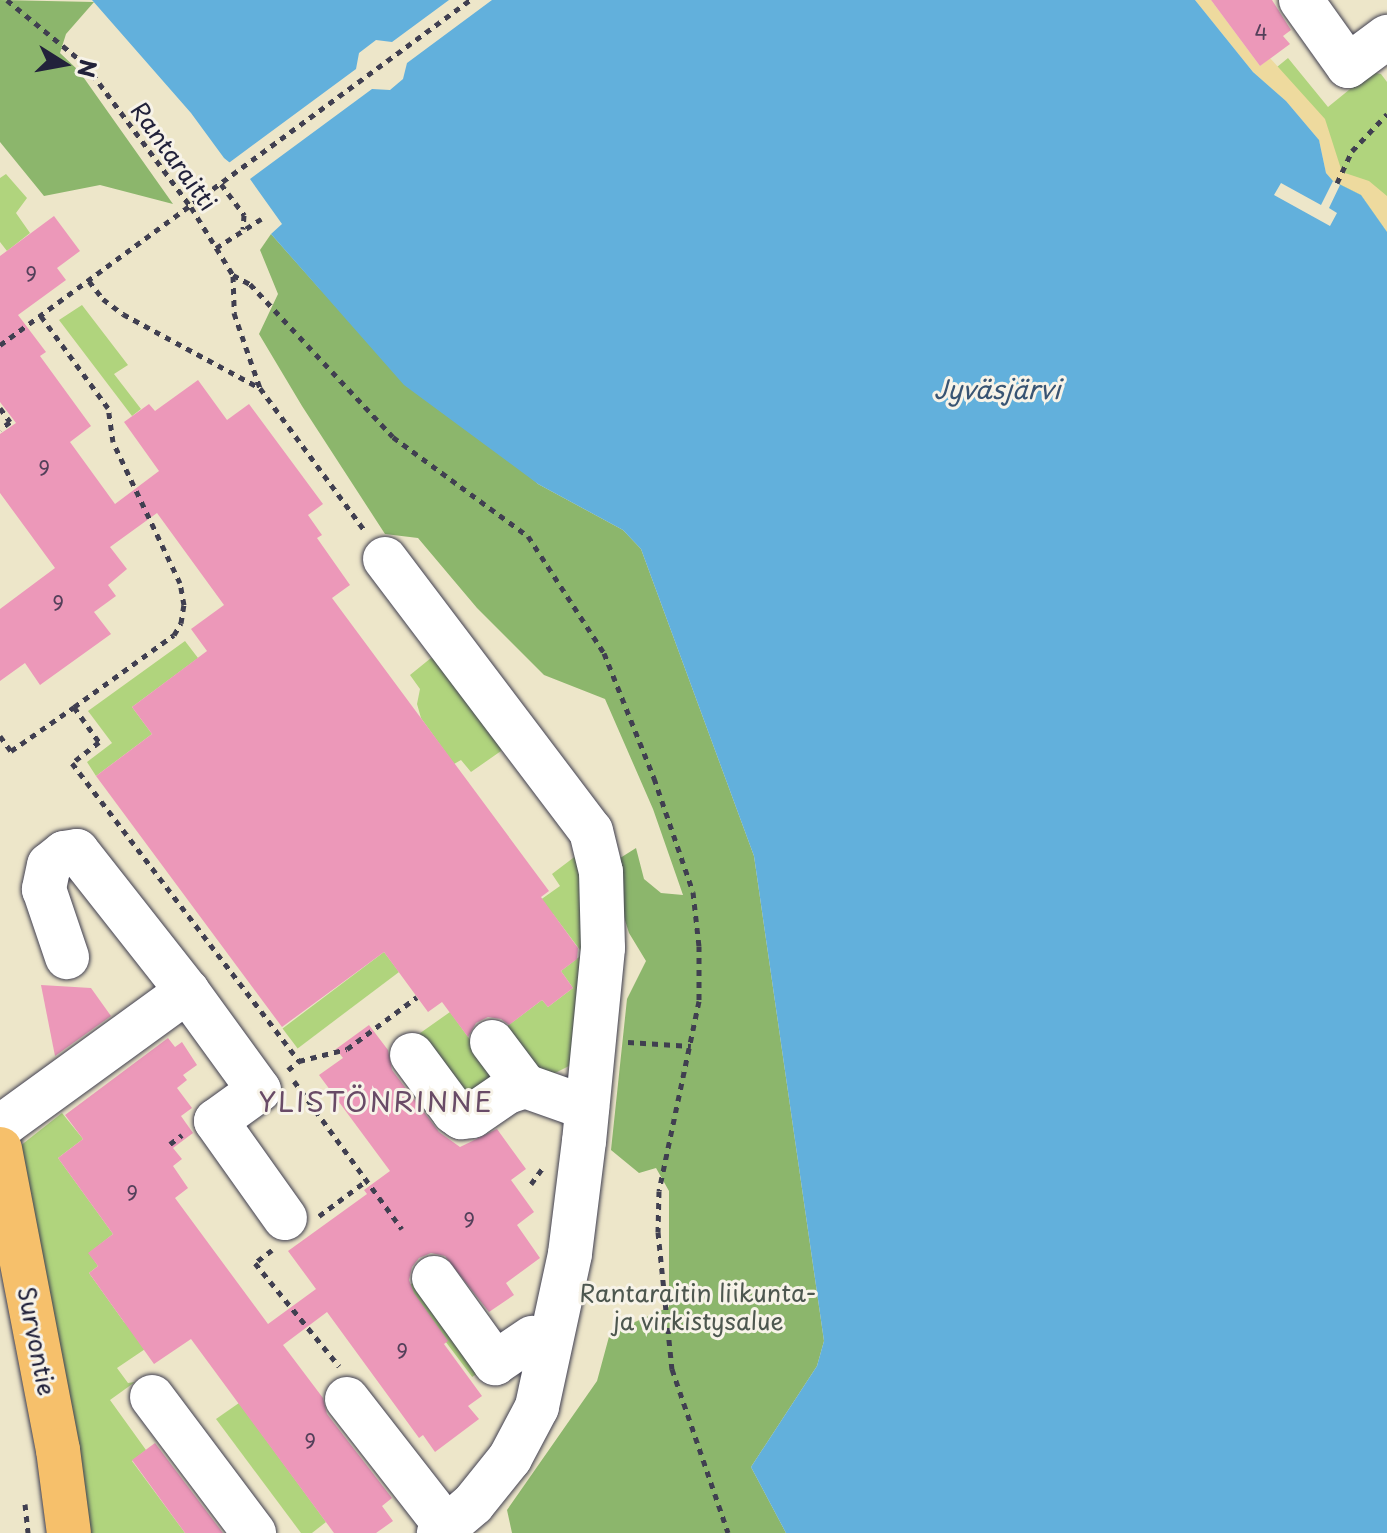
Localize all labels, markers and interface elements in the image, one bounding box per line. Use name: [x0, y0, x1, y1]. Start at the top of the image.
house number: 4: [1254, 20, 1268, 44]
north arrow: [24, 24, 104, 104]
text: N: [70, 57, 106, 80]
street label: Rantaraitti: [125, 96, 223, 216]
house number: 9: [25, 262, 37, 286]
water label: Jyväsjärvi: [933, 373, 1061, 405]
house number: 9: [38, 456, 50, 480]
house number: 9: [52, 591, 64, 615]
district label: YLISTÖNRINNE: [260, 1084, 492, 1118]
house number: 9: [126, 1181, 138, 1205]
house number: 9: [463, 1208, 475, 1232]
park label: Rantaraitin liikunta- ja virkistysalue: [579, 1279, 817, 1335]
street label: Survontie: [12, 1284, 62, 1398]
house number: 9: [396, 1339, 408, 1363]
house number: 9: [304, 1429, 316, 1453]

